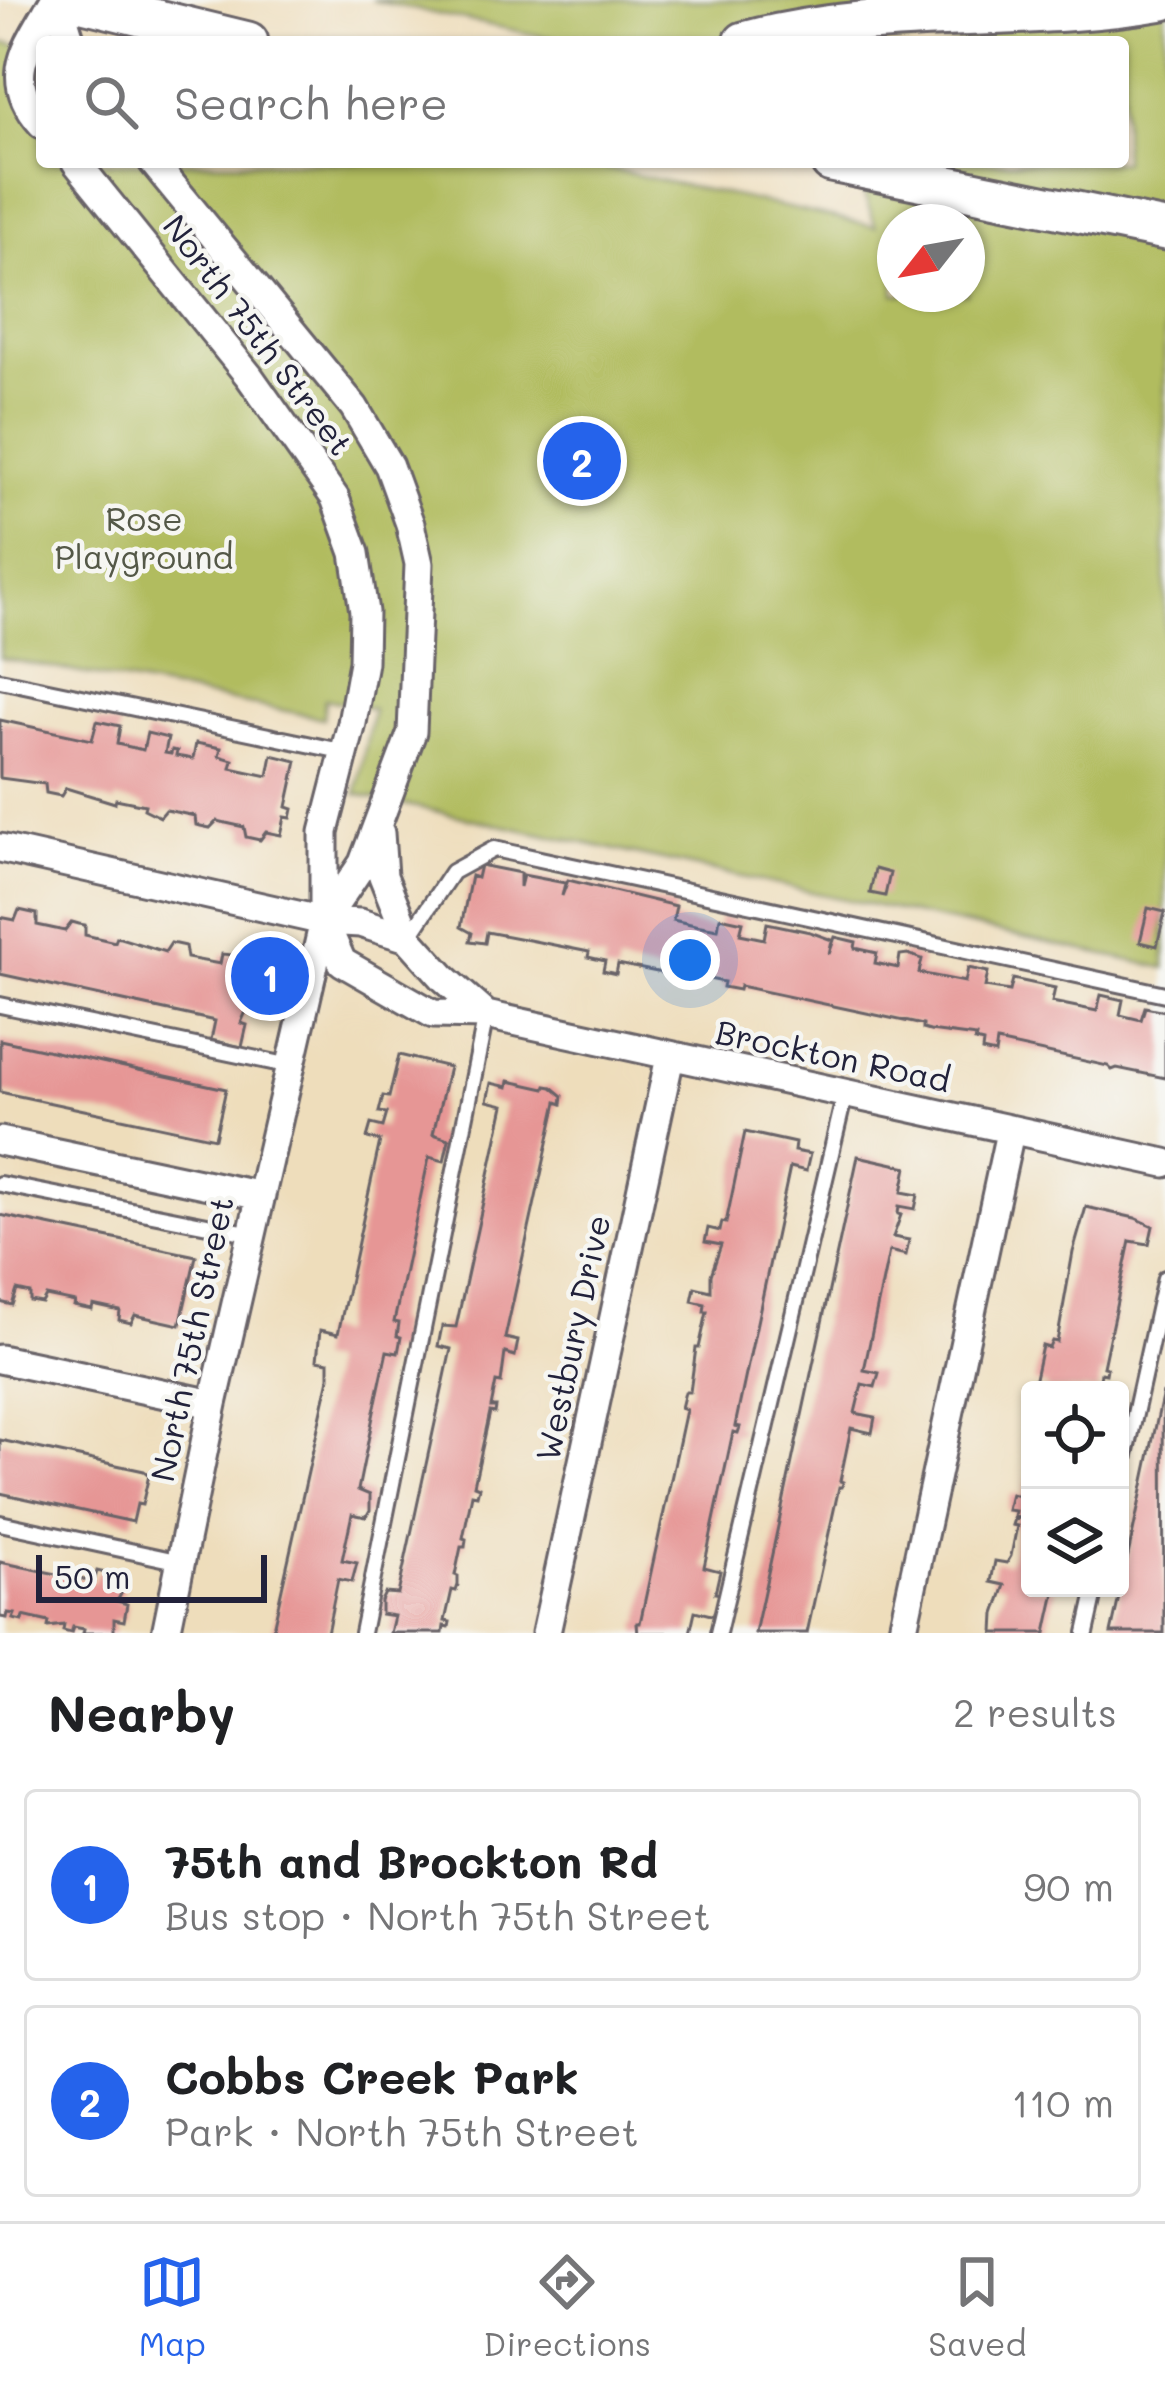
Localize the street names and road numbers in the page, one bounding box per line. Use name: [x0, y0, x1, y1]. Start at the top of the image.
street label: North 75th Street: [155, 205, 364, 463]
street label: Brockton Road: [712, 1009, 955, 1100]
street label: North 75th Street: [139, 1192, 242, 1485]
street label: Westbury Drive: [524, 1211, 620, 1465]

